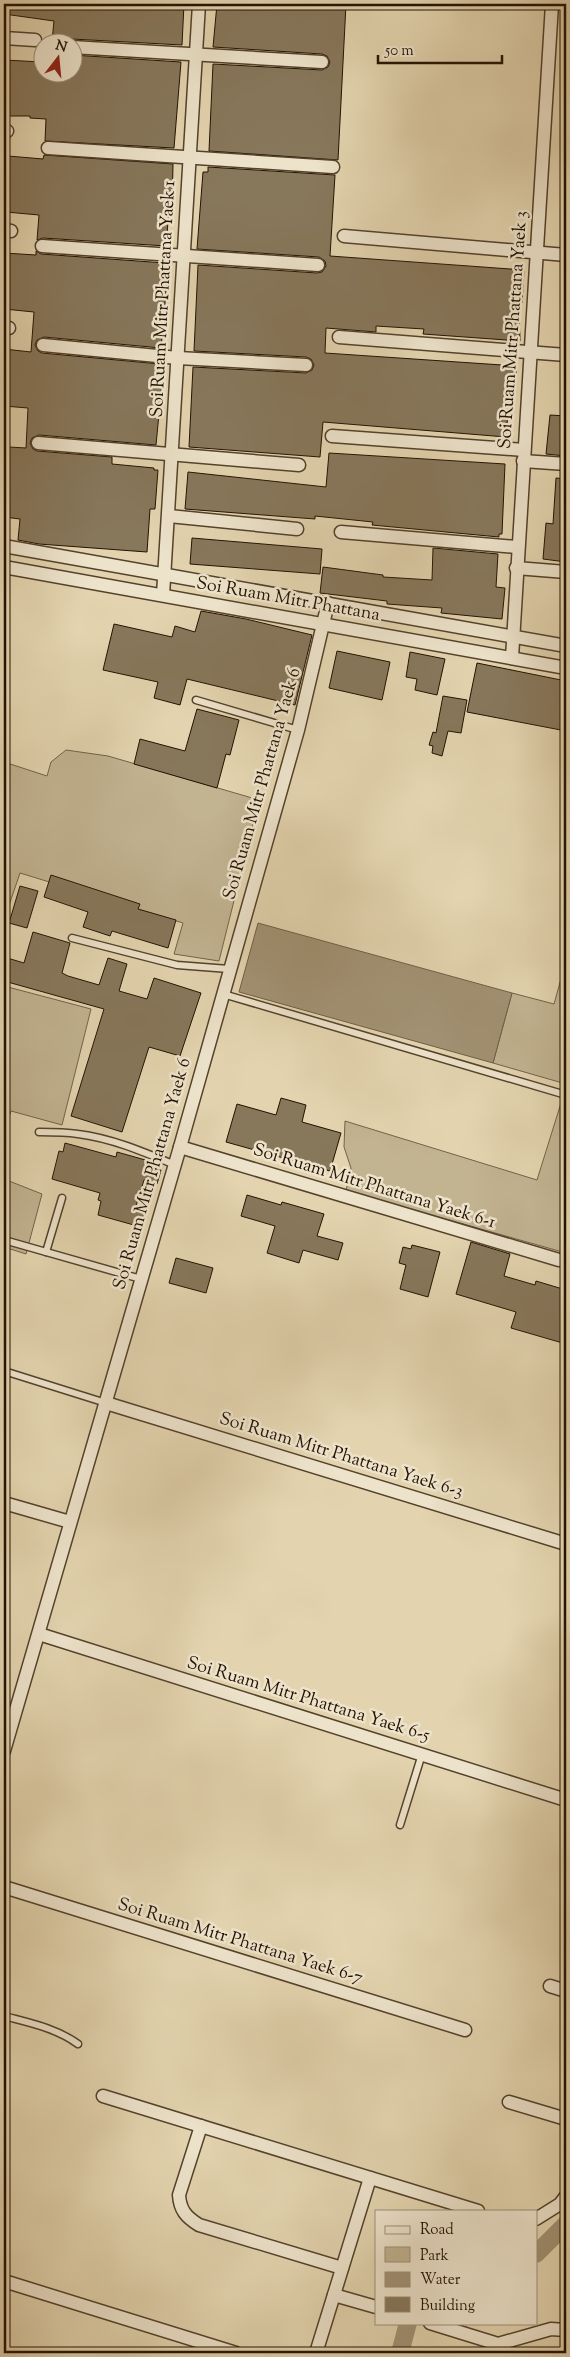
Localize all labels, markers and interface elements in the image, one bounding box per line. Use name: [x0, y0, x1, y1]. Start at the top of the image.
north arrow: [32, 32, 82, 82]
scale bar: [378, 32, 501, 64]
text: N: [53, 36, 69, 59]
text: 50 m: [384, 41, 414, 62]
street label: Soi Ruam Mitr Phattana Yaek 1: [145, 180, 183, 418]
street label: Soi Ruam Mitr Phattana Yaek 3: [493, 210, 535, 450]
street label: Soi Ruam Mitr Phattana: [194, 571, 382, 629]
street label: Soi Ruam Mitr Phattana Yaek 6: [217, 665, 309, 903]
street label: Soi Ruam Mitr Phattana Yaek 6: [107, 1055, 199, 1293]
street label: Soi Ruam Mitr Phattana Yaek 6-1: [250, 1138, 498, 1236]
street label: Soi Ruam Mitr Phattana Yaek 6-3: [216, 1406, 466, 1506]
street label: Soi Ruam Mitr Phattana Yaek 6-5: [183, 1651, 433, 1749]
street label: Soi Ruam Mitr Phattana Yaek 6-7: [114, 1892, 366, 1992]
legend: [375, 2210, 538, 2324]
text: Road: [420, 2220, 454, 2241]
text: Park: [420, 2246, 449, 2267]
text: Water: [420, 2270, 461, 2291]
text: Building: [420, 2296, 475, 2317]

